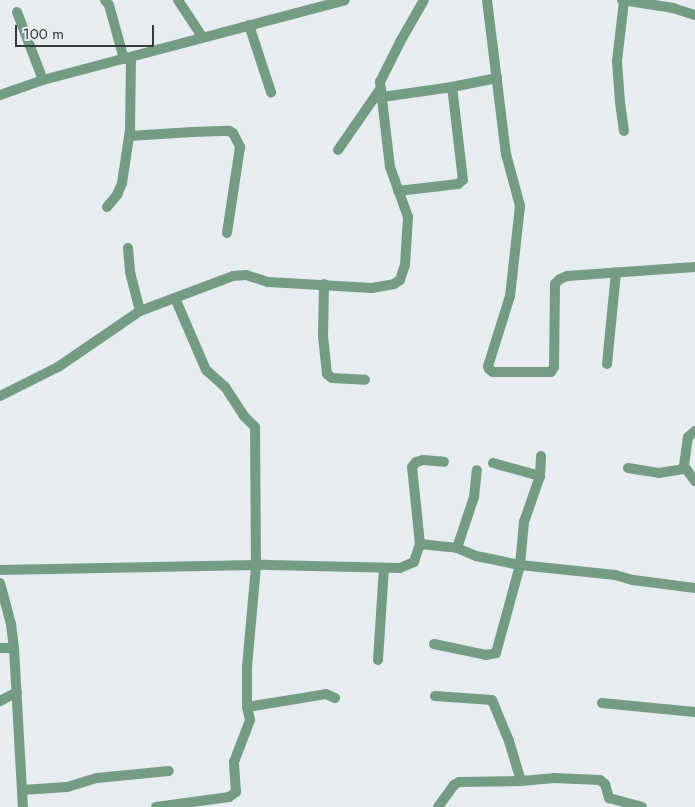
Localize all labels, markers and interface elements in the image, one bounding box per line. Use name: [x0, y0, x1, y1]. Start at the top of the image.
scale bar: [18, 15, 156, 47]
text: 100 m: [23, 23, 64, 45]

